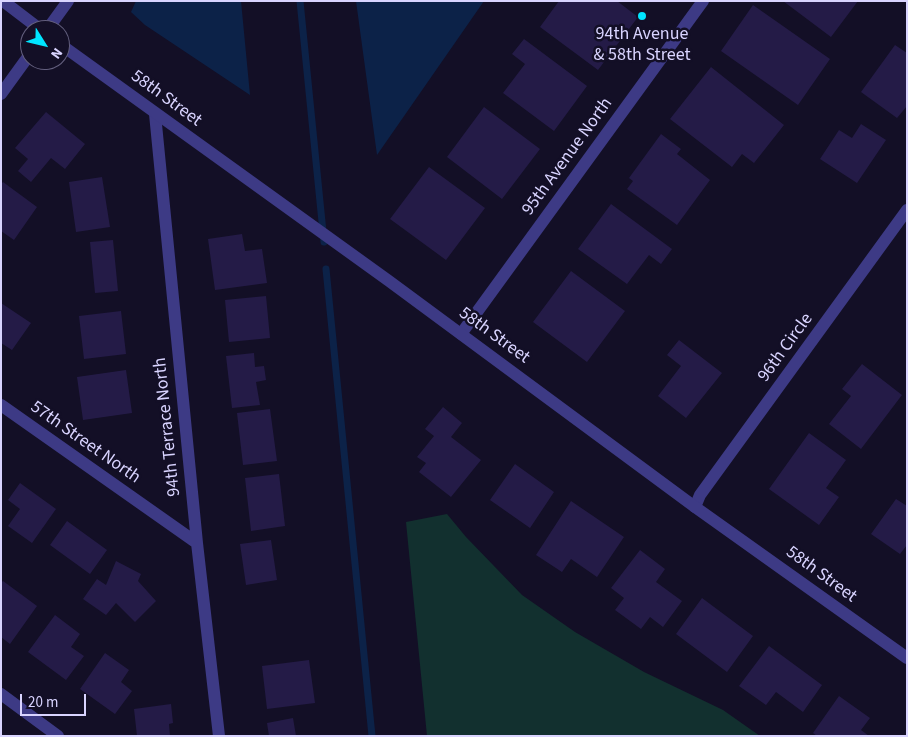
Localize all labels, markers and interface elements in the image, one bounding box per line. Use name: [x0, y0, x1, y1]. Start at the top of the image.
marker: 94th Avenue & 58th Street: [636, 10, 648, 22]
north arrow: [20, 20, 70, 70]
place label: 94th Avenue & 58th Street: [593, 24, 691, 66]
text: N: [45, 44, 67, 63]
street label: 58th Street: [126, 66, 206, 132]
street label: 95th Avenue North: [518, 94, 618, 220]
street label: 58th Street: [454, 303, 534, 369]
street label: 96th Circle: [754, 309, 818, 387]
street label: 94th Terrace North: [150, 356, 186, 498]
street label: 57th Street North: [26, 397, 144, 489]
street label: 58th Street: [781, 542, 861, 608]
scale bar: [22, 684, 89, 716]
text: 20 m: [28, 692, 58, 713]

